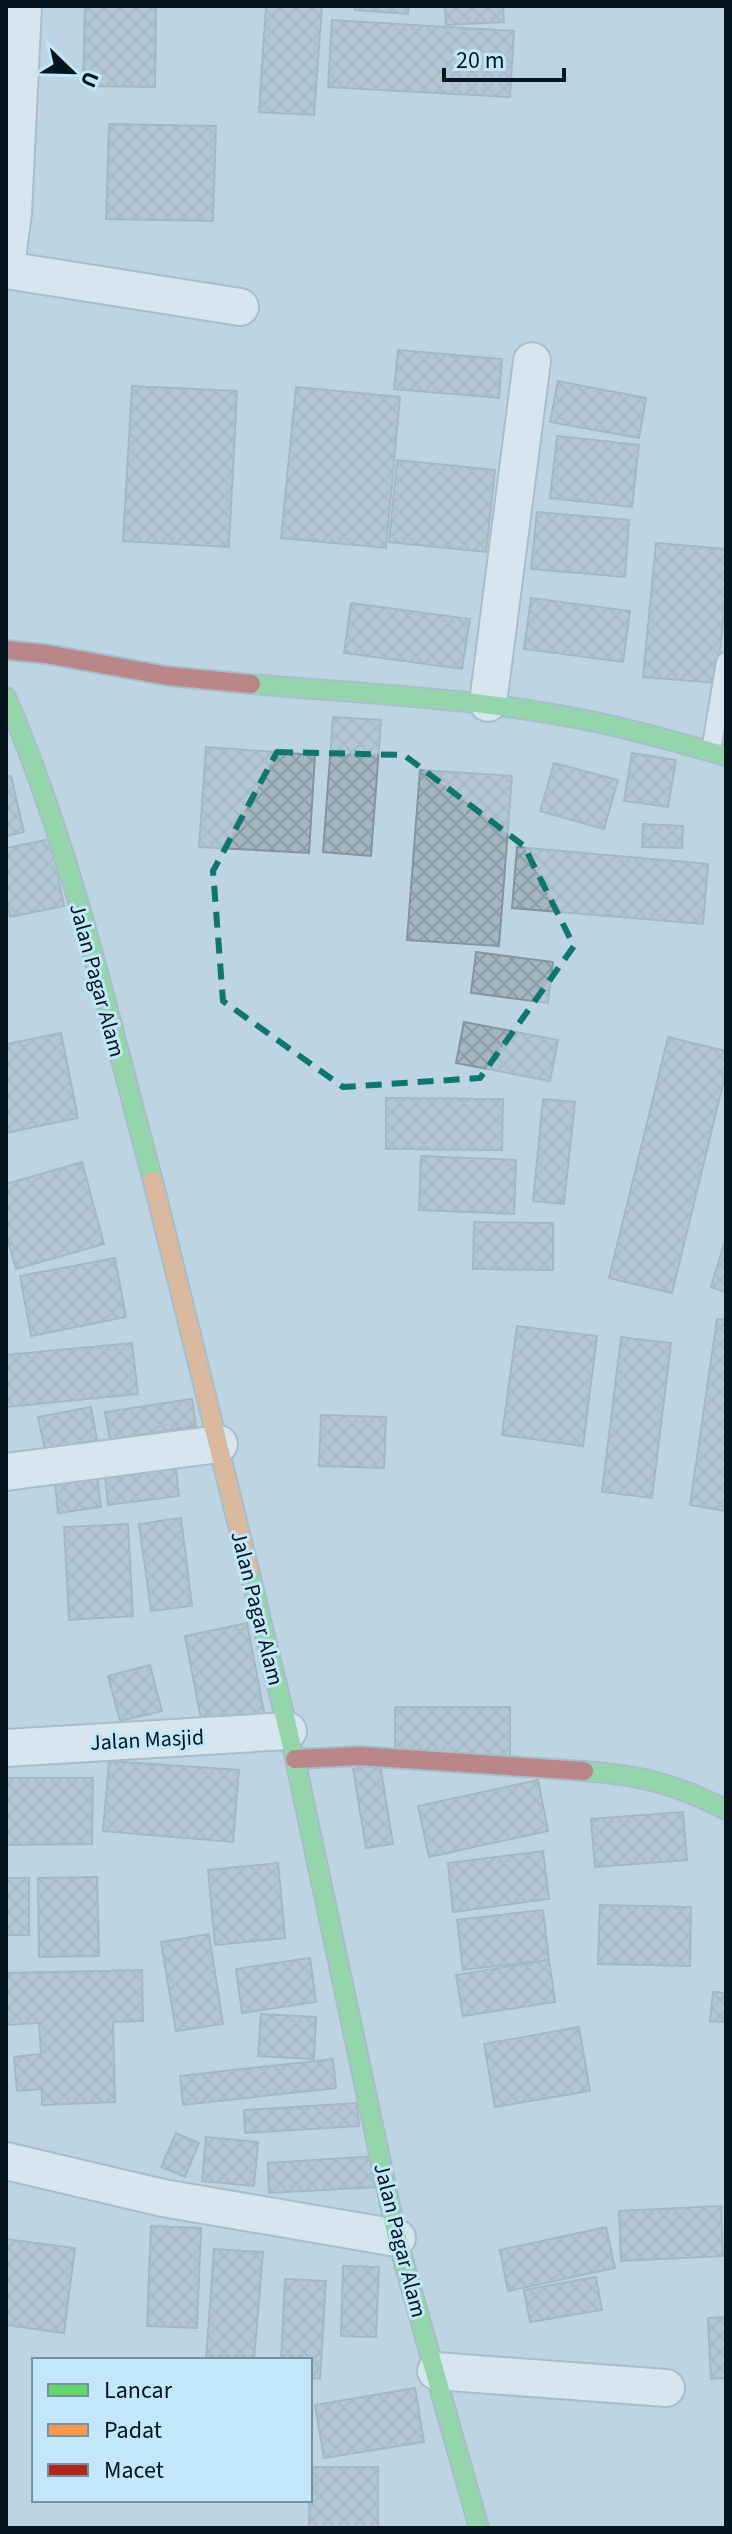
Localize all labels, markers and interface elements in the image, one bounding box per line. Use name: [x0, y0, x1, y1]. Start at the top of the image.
north arrow: [32, 32, 112, 112]
scale bar: [444, 32, 564, 82]
text: 20 m: [456, 43, 505, 78]
text: U: [72, 66, 107, 92]
street label: Jalan Pagar Alam: [61, 900, 133, 1061]
street label: Jalan Pagar Alam: [222, 1528, 292, 1689]
street label: Jalan Masjid: [89, 1721, 205, 1759]
street label: Jalan Pagar Alam: [365, 2160, 435, 2321]
legend: [32, 2358, 312, 2502]
text: Lancar: [104, 2373, 173, 2408]
text: Padat: [104, 2413, 162, 2448]
text: Macet: [104, 2453, 164, 2488]

